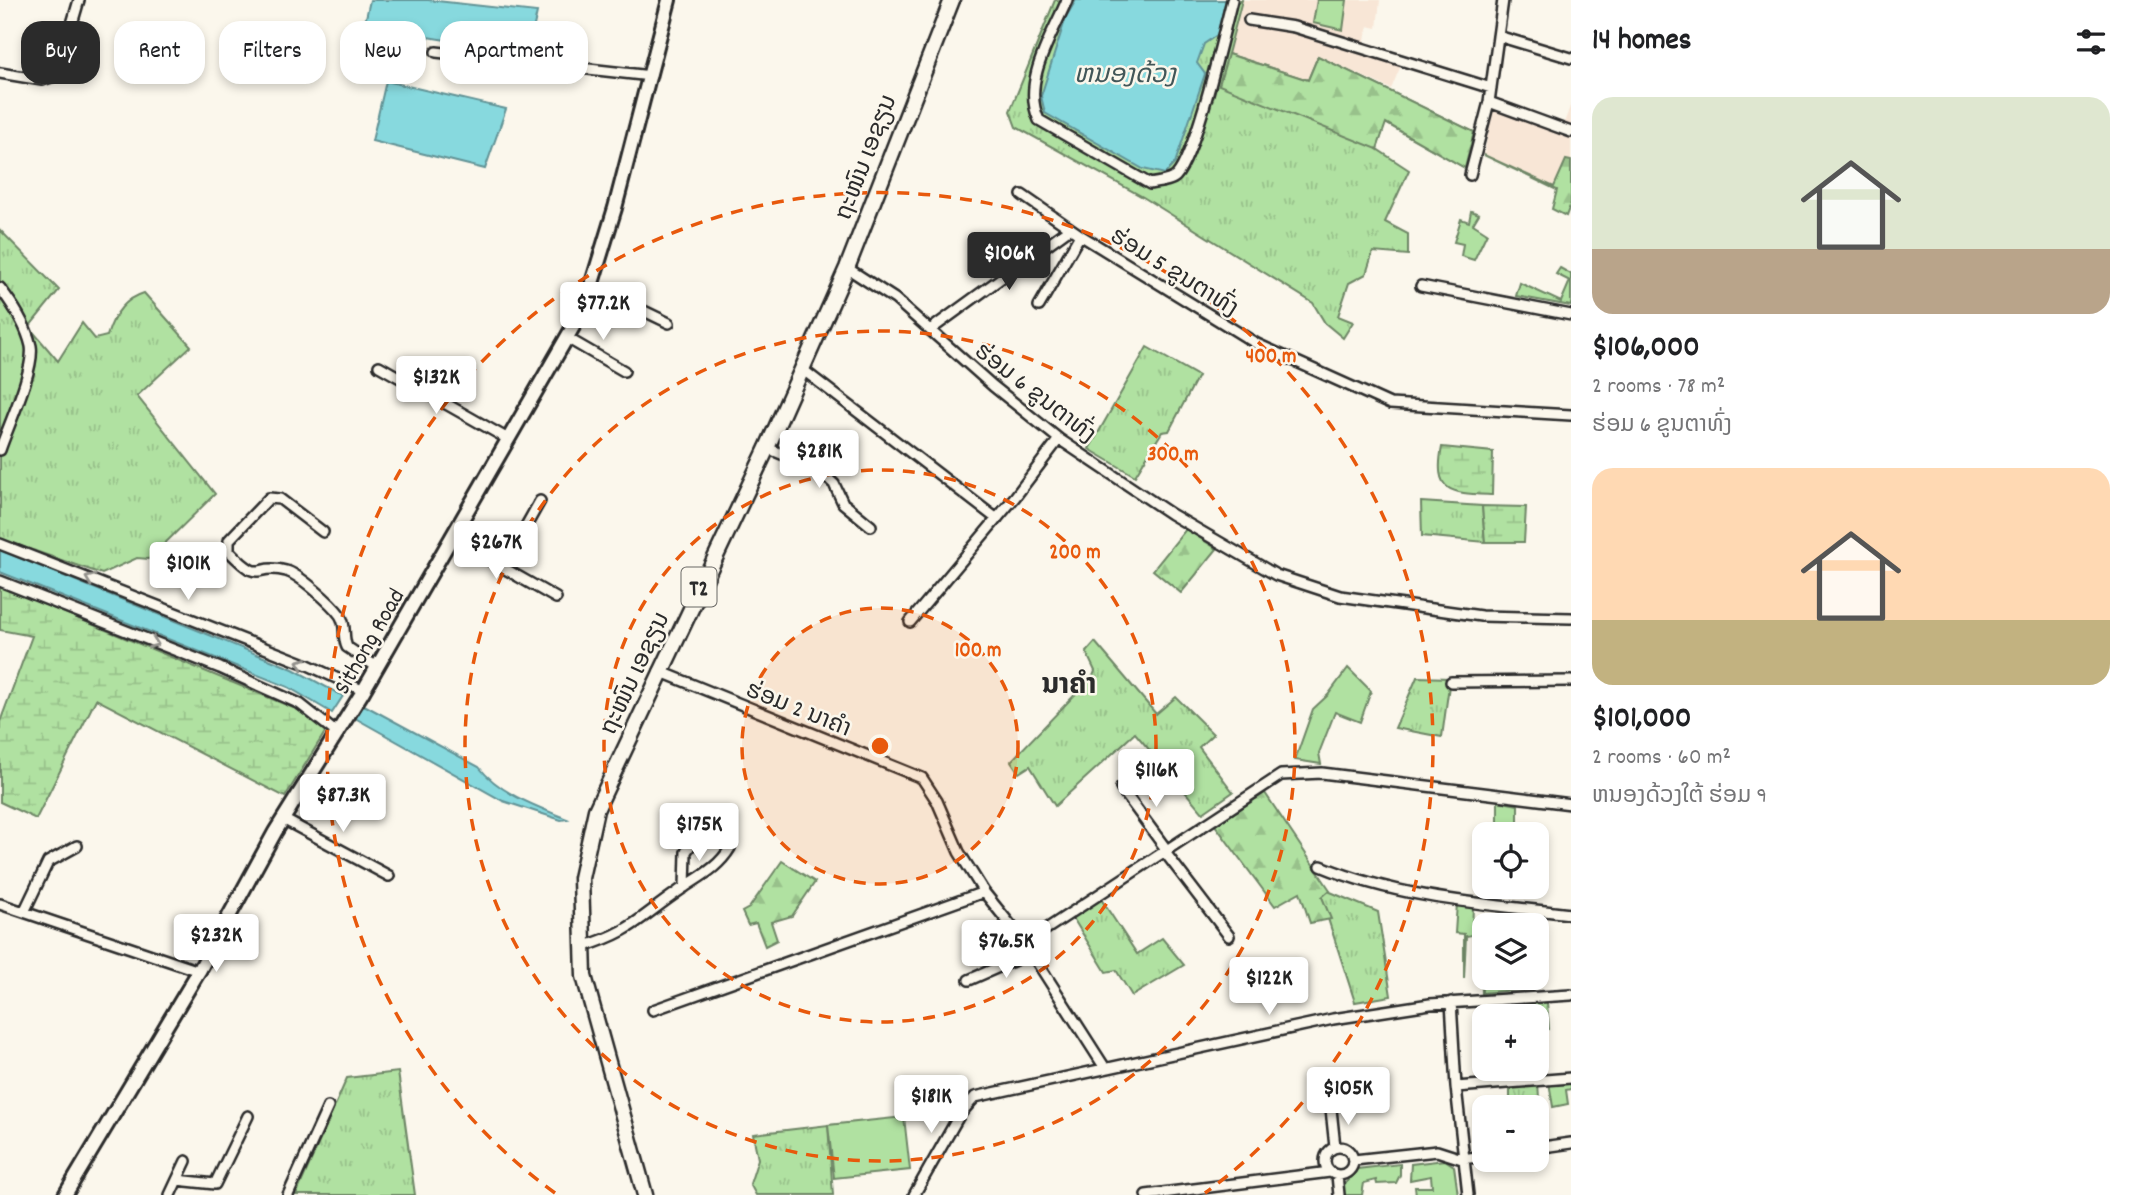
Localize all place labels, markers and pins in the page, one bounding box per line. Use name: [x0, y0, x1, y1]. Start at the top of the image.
pin: $106K: [960, 232, 1058, 292]
pin: $77.2K: [546, 282, 660, 342]
pin: $132K: [387, 356, 485, 416]
pin: $281K: [770, 430, 868, 490]
pin: $267K: [447, 522, 545, 581]
pin: $101K: [139, 542, 237, 602]
centre of rings: [868, 734, 892, 758]
pin: $116K: [1107, 750, 1205, 809]
pin: $87.3K: [286, 774, 400, 834]
pin: $175K: [650, 804, 748, 863]
pin: $232K: [167, 914, 265, 974]
pin: $76.5K: [949, 920, 1063, 980]
pin: $122K: [1220, 958, 1318, 1017]
pin: $105K: [1299, 1068, 1397, 1127]
pin: $181K: [882, 1076, 980, 1135]

